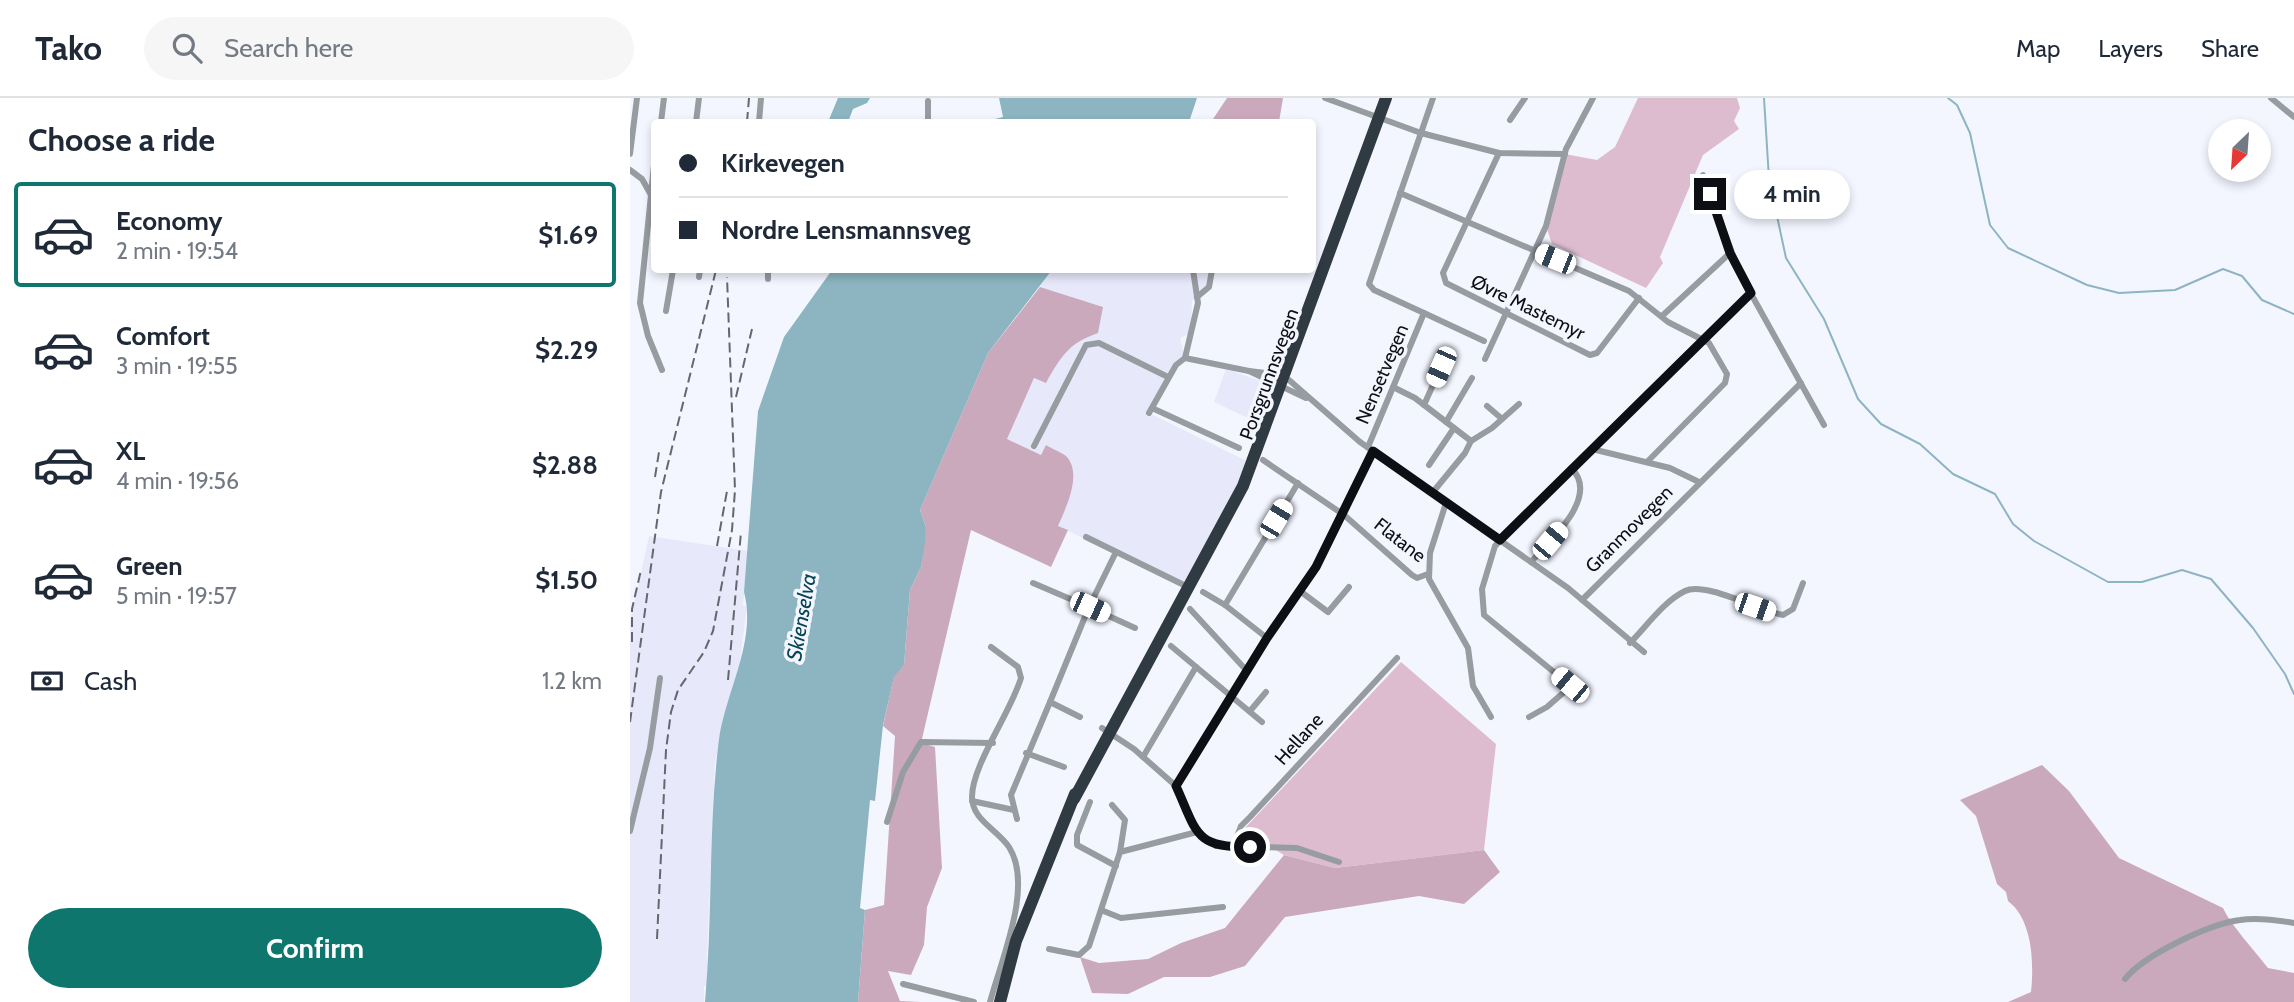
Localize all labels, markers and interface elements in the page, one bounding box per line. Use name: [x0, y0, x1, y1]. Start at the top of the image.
search box: [144, 17, 634, 80]
text: Tako: [35, 28, 102, 68]
icon: search: [168, 29, 206, 67]
text: Search here: [224, 32, 353, 64]
text: Map: [2016, 34, 2060, 63]
text: Layers: [2098, 34, 2163, 63]
text: Share: [2201, 34, 2259, 63]
north arrow: [2208, 119, 2272, 182]
map controls: [2208, 119, 2271, 182]
text: Choose a ride: [28, 120, 215, 159]
text: Kirkevegen: [721, 147, 845, 179]
callout: 4 min: [1734, 170, 1850, 218]
route end: [1694, 178, 1726, 210]
text: 4 min: [1763, 180, 1821, 208]
icon: car: [32, 203, 95, 266]
text: Economy: [116, 205, 222, 237]
text: Nordre Lensmannsveg: [721, 214, 971, 246]
text: $1.69: [538, 219, 598, 251]
text: 2 min · 19:54: [116, 237, 238, 265]
car: [1532, 241, 1579, 277]
street label: Øvre Mastemyr: [1467, 269, 1589, 345]
street label: Porsgrunnsvegen: [1235, 305, 1303, 443]
icon: car: [32, 318, 95, 381]
text: Comfort: [116, 320, 210, 352]
street label: Nensetvegen: [1351, 321, 1413, 427]
text: $2.29: [535, 334, 598, 366]
car: [1423, 344, 1460, 390]
text: 3 min · 19:55: [116, 352, 238, 380]
icon: car: [32, 433, 95, 496]
text: XL: [116, 435, 145, 467]
text: $2.88: [532, 449, 598, 481]
text: 4 min · 19:56: [116, 467, 239, 495]
street label: Granmovegen: [1581, 481, 1677, 577]
car: [1257, 496, 1296, 542]
street label: Flatane: [1370, 513, 1431, 567]
car: [1529, 518, 1572, 564]
icon: car: [32, 548, 95, 611]
text: Green: [116, 550, 183, 582]
text: $1.50: [535, 564, 598, 596]
water label: Skienselva: [781, 571, 821, 663]
text: 5 min · 19:57: [116, 582, 237, 610]
car: [1067, 589, 1114, 625]
car: [1732, 590, 1779, 624]
icon: cash: [28, 662, 66, 700]
car: [1548, 663, 1593, 707]
text: Cash: [84, 665, 137, 697]
text: 1.2 km: [542, 667, 602, 695]
street label: Hellane: [1270, 708, 1328, 769]
route start: [1234, 831, 1266, 863]
button: Confirm: [28, 908, 602, 988]

